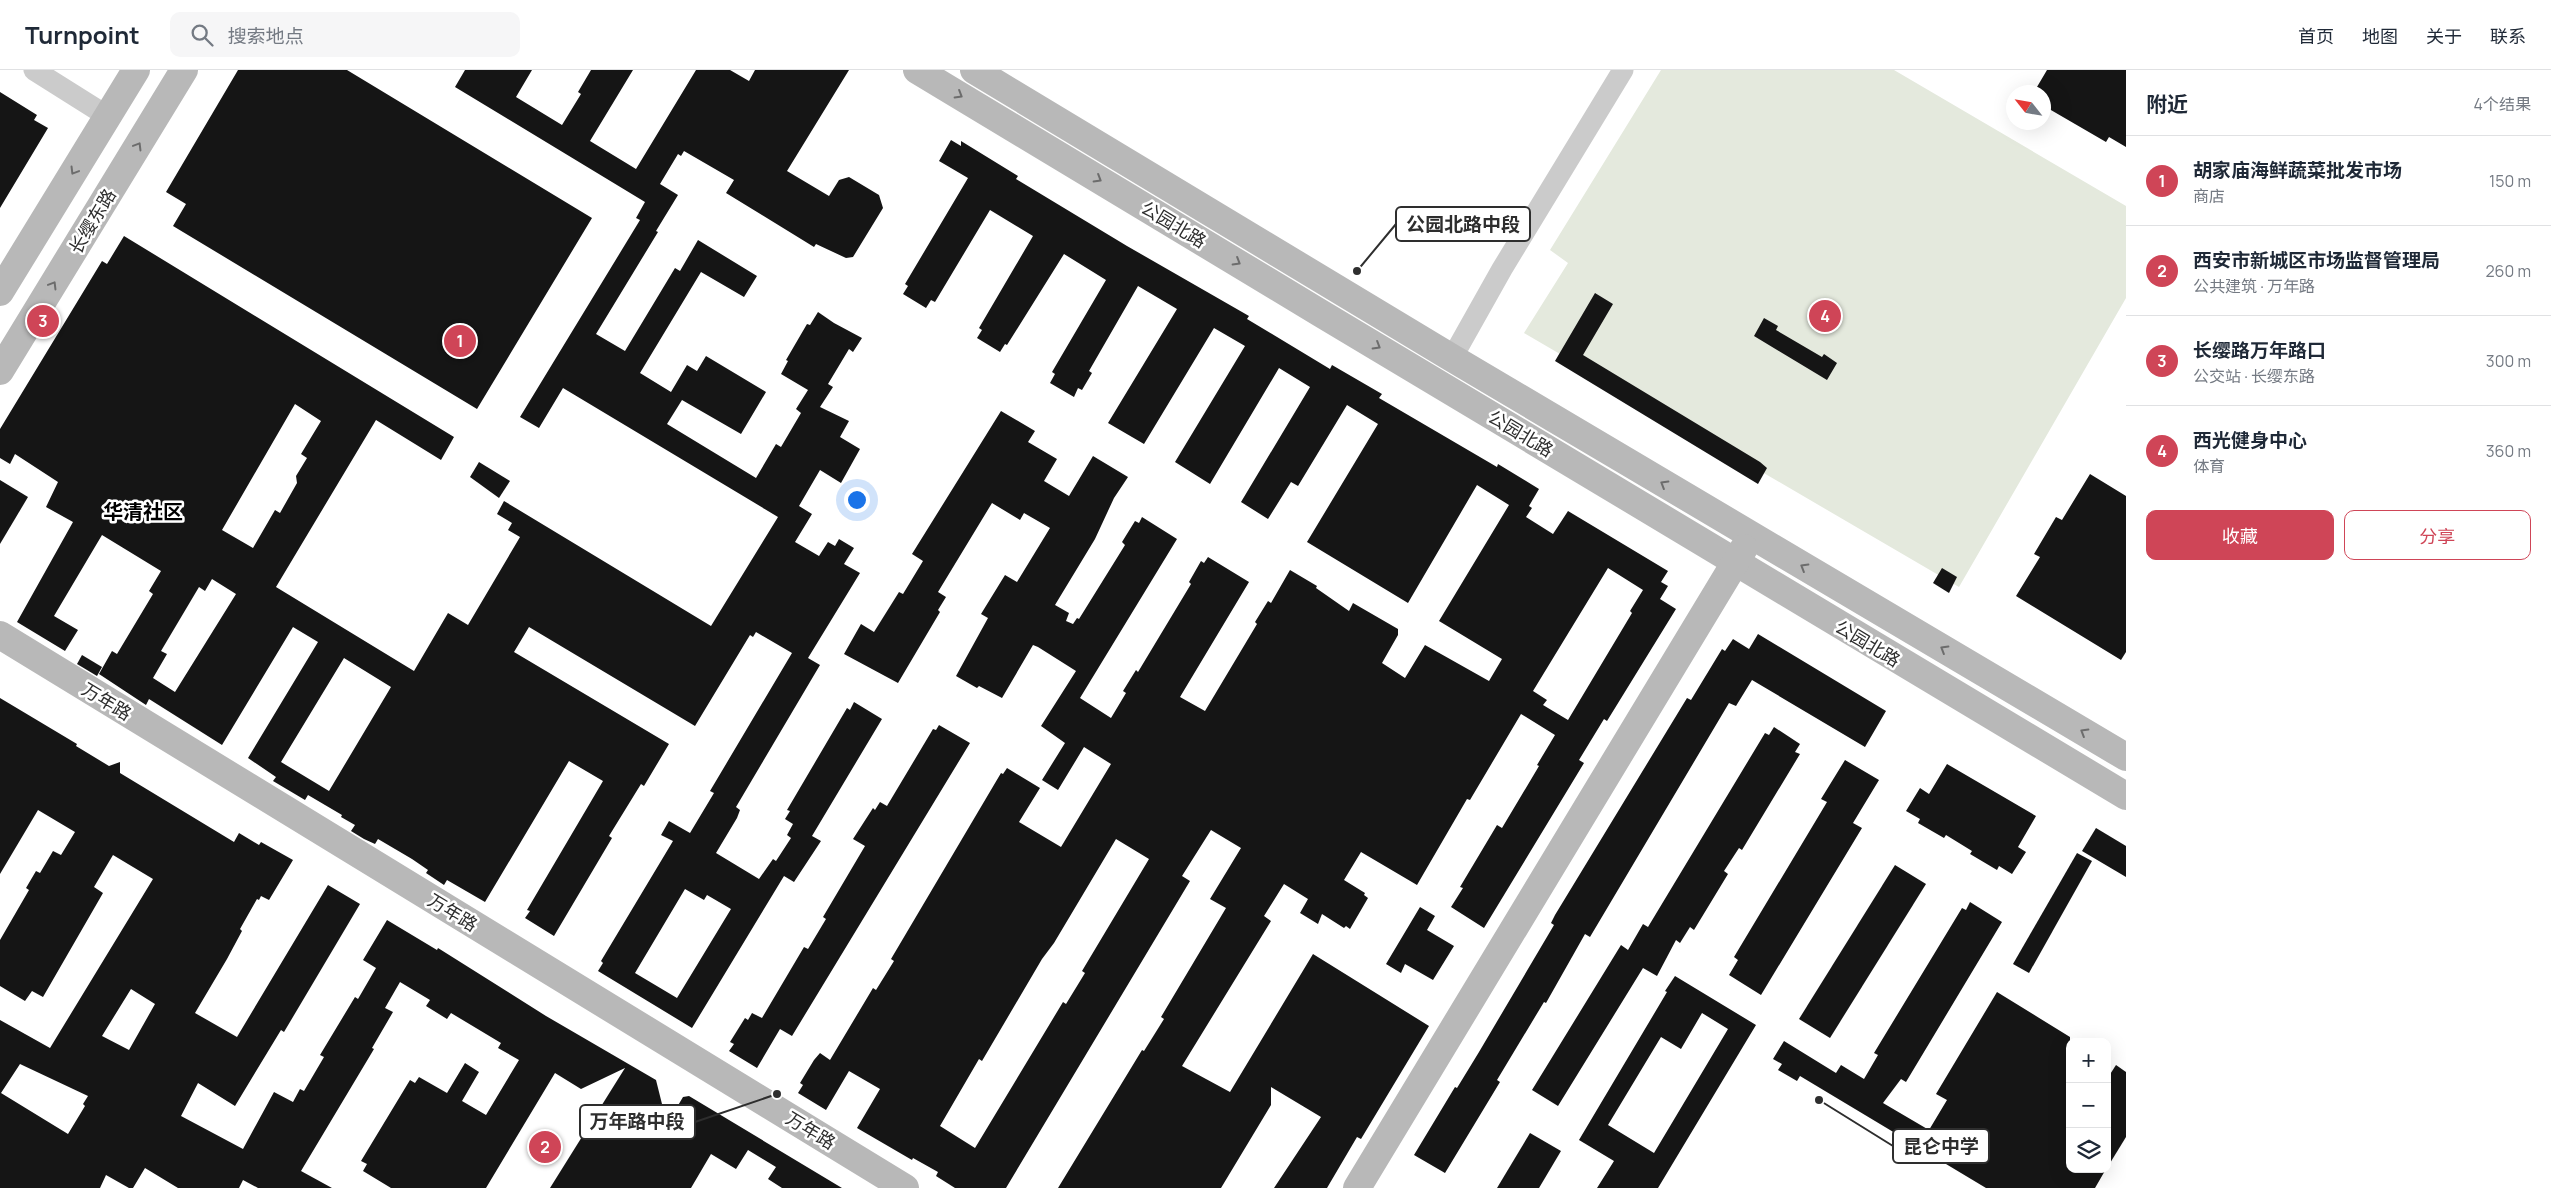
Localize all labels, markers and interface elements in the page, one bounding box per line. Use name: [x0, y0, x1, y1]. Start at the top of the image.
search box: [170, 12, 520, 57]
text: Turnpoint: [25, 18, 140, 51]
icon: search: [188, 21, 216, 49]
text: 搜索地点: [228, 23, 304, 49]
text: 首页: [2298, 24, 2334, 48]
text: 地图: [2362, 24, 2398, 48]
text: 关于: [2426, 24, 2462, 48]
text: 联系: [2490, 24, 2526, 48]
north arrow: [2006, 85, 2051, 130]
one-way arrow: [953, 89, 962, 99]
text: 附近: [2146, 90, 2188, 118]
text: 4个结果: [2474, 93, 2531, 115]
one-way arrow: [131, 143, 141, 152]
text: 胡家庙海鲜蔬菜批发市场: [2193, 157, 2402, 183]
one-way arrow: [70, 166, 80, 175]
text: 1: [2158, 170, 2166, 192]
text: 150 m: [2489, 170, 2531, 192]
one-way arrow: [1092, 172, 1101, 182]
street label: 长缨东路: [63, 184, 121, 258]
text: 商店: [2193, 185, 2225, 207]
street label: 公园北路: [1137, 195, 1211, 253]
callout: 公园北路中段: [1396, 207, 1530, 241]
text: 公园北路中段: [1406, 211, 1520, 237]
text: 西安市新城区市场监督管理局: [2193, 247, 2440, 273]
one-way arrow: [1232, 256, 1241, 266]
text: 2: [2157, 260, 2167, 282]
text: 260 m: [2485, 260, 2531, 282]
text: 公共建筑 · 万年路: [2193, 275, 2315, 297]
one-way arrow: [46, 281, 56, 290]
pin: 4: [1809, 297, 1841, 335]
pin: 3: [27, 302, 59, 340]
pin: 1: [444, 322, 476, 360]
text: 长缨路万年路口: [2193, 337, 2326, 363]
one-way arrow: [1371, 339, 1380, 349]
text: 3: [2157, 350, 2167, 372]
text: 300 m: [2486, 350, 2531, 372]
text: 公交站 · 长缨东路: [2193, 365, 2315, 387]
street label: 公园北路: [1484, 404, 1558, 462]
text: 西光健身中心: [2193, 427, 2307, 453]
text: 4: [2157, 440, 2167, 462]
text: 360 m: [2486, 440, 2531, 462]
text: 体育: [2193, 455, 2225, 477]
one-way arrow: [1661, 481, 1670, 491]
your location: [844, 487, 870, 513]
district label: 华清社区: [103, 498, 183, 525]
button: 收藏: [2146, 510, 2334, 560]
button: 分享: [2344, 510, 2531, 560]
one-way arrow: [1801, 563, 1810, 573]
street label: 公园北路: [1831, 614, 1905, 672]
one-way arrow: [1941, 646, 1950, 656]
street label: 万年路: [78, 677, 136, 725]
one-way arrow: [2080, 729, 2089, 739]
street label: 万年路: [424, 888, 482, 936]
map controls: [2066, 1038, 2111, 1173]
button: +: [2066, 1038, 2111, 1083]
button: −: [2066, 1083, 2111, 1128]
callout: 万年路中段: [580, 1105, 695, 1139]
street label: 万年路: [782, 1106, 840, 1154]
text: 万年路中段: [589, 1108, 685, 1134]
pin: 2: [529, 1128, 561, 1166]
button: layers: [2066, 1128, 2111, 1173]
callout: 昆仑中学: [1893, 1129, 1989, 1163]
text: 昆仑中学: [1903, 1133, 1979, 1159]

